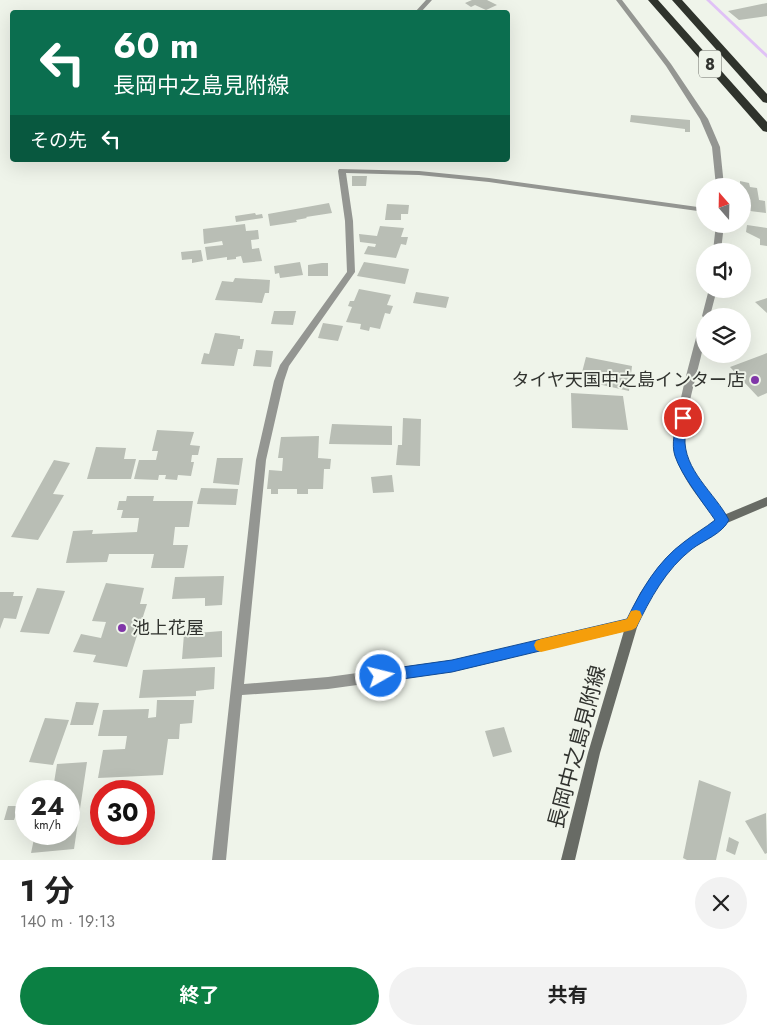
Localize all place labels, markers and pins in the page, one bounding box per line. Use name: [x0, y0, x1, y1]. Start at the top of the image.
place label: タイヤ天国中之島インター店: [512, 367, 745, 393]
marker: タイヤ天国中之島インター店: [749, 374, 761, 386]
pin: [662, 397, 704, 439]
place label: 池上花屋: [132, 615, 204, 641]
marker: 池上花屋: [116, 622, 128, 634]

